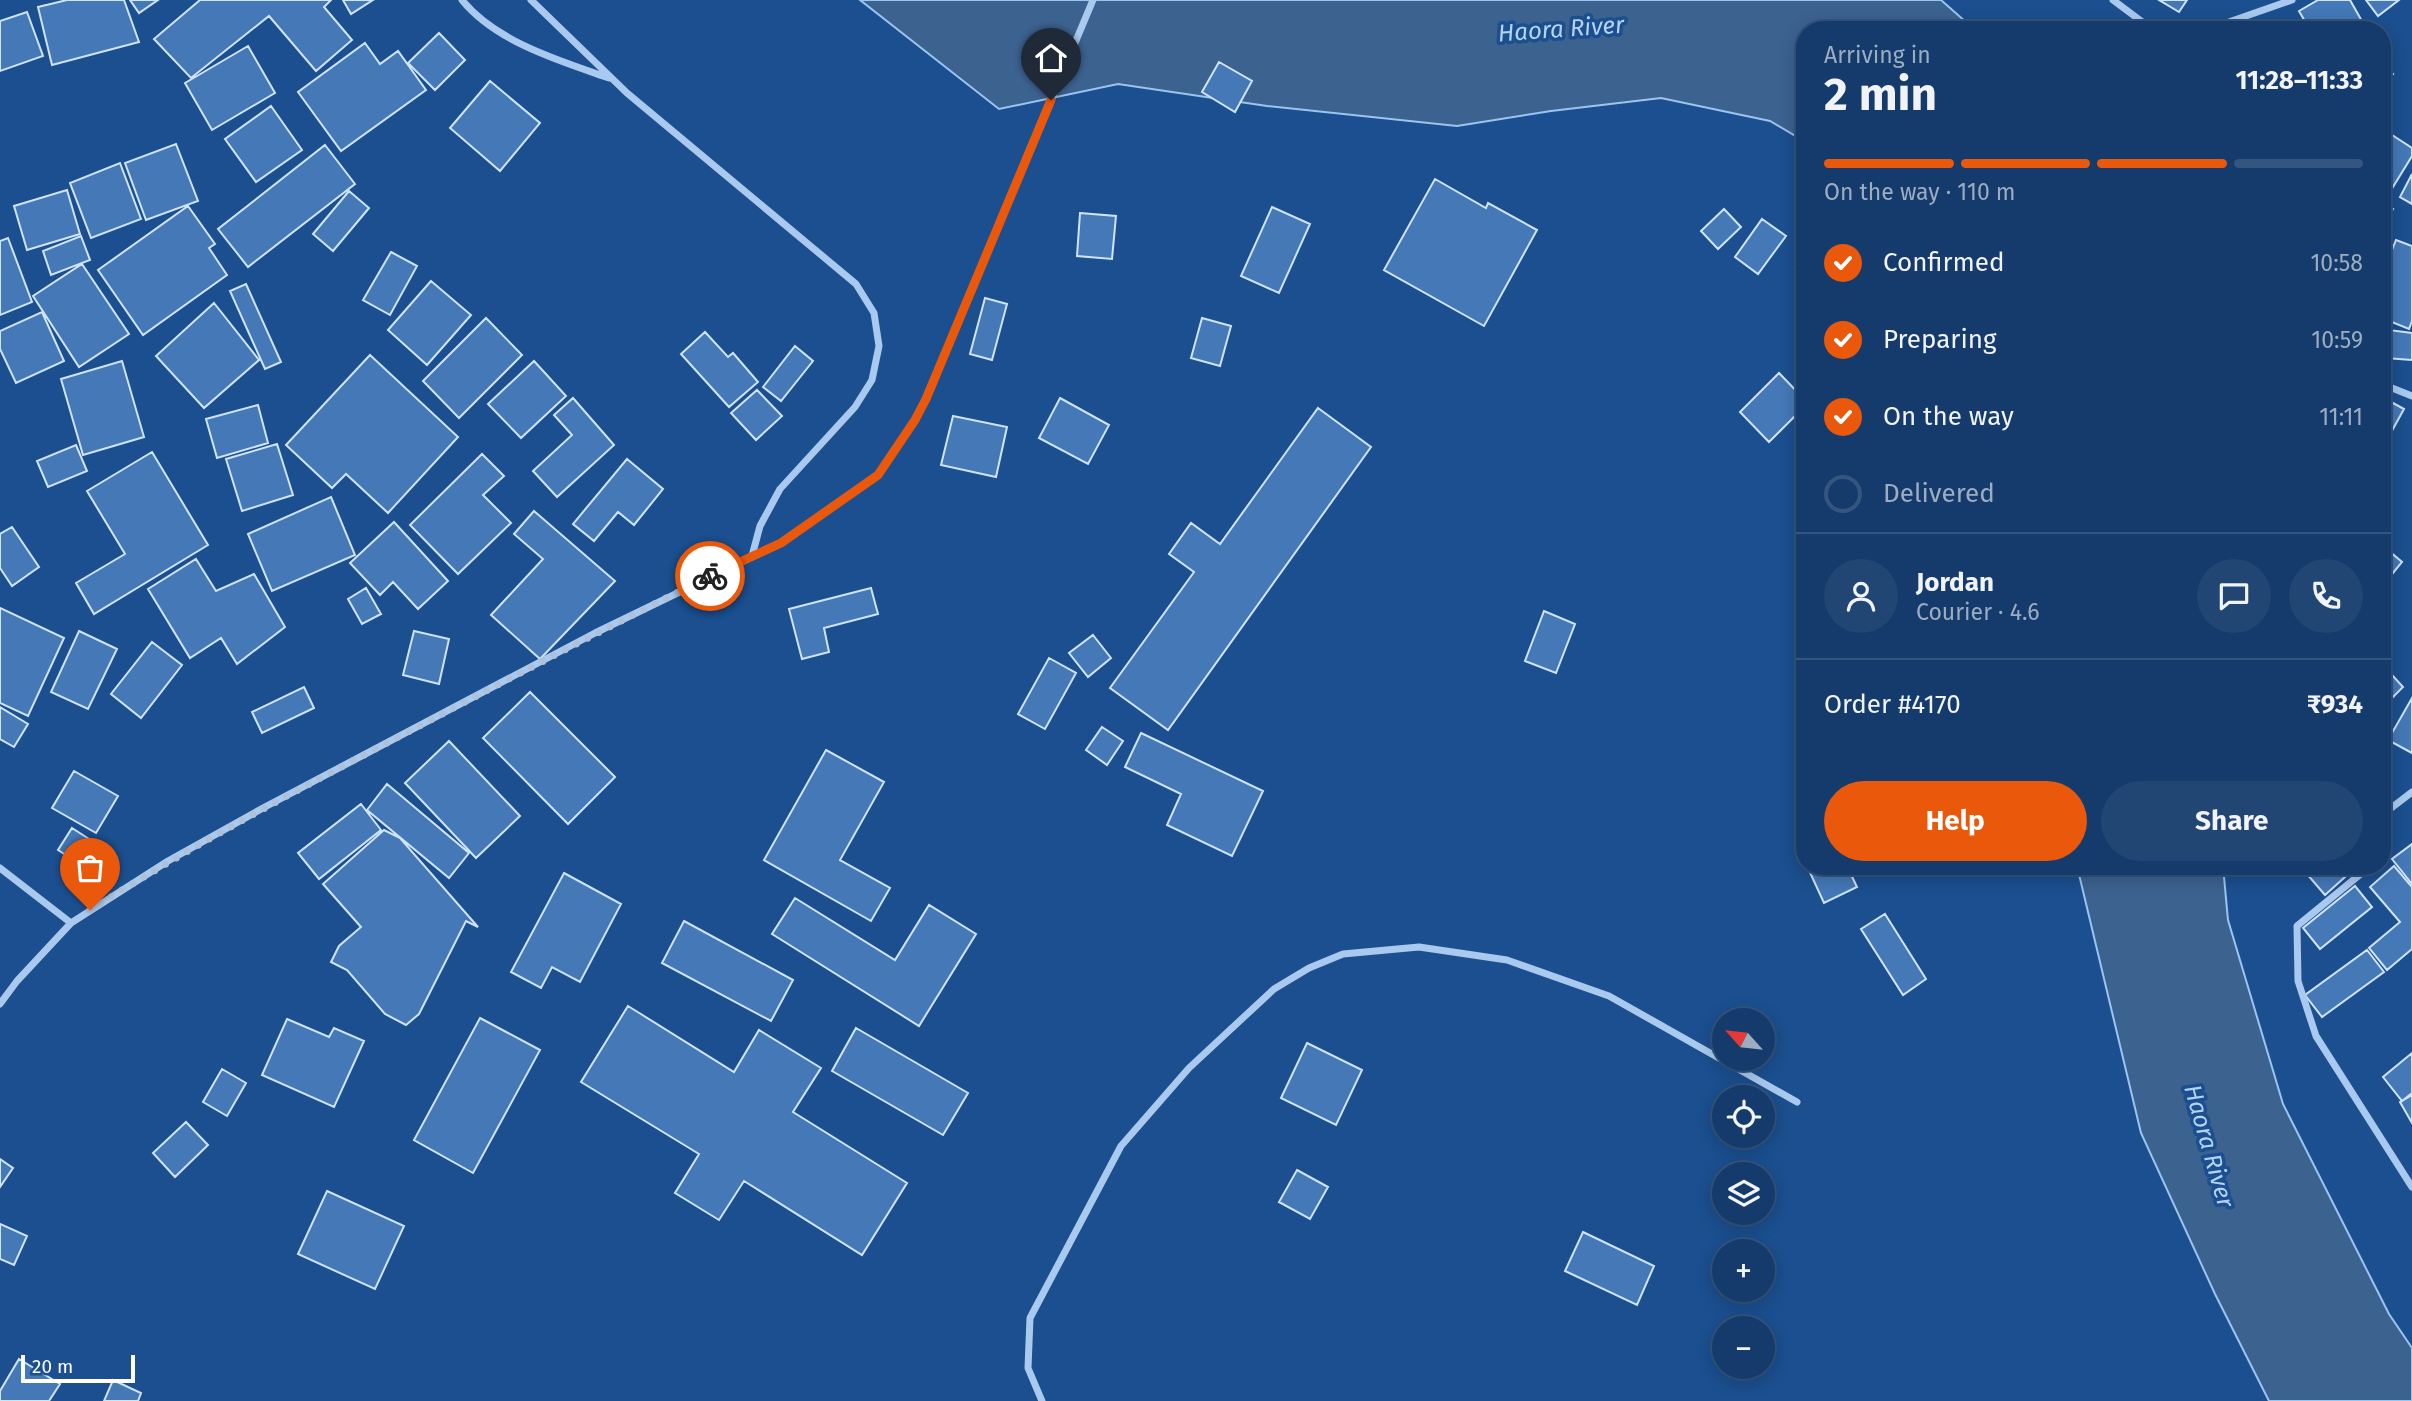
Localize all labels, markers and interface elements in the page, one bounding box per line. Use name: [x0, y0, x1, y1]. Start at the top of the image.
water label: Haora River: [1497, 11, 1626, 47]
pin: [1021, 28, 1081, 100]
icon: home: [1032, 39, 1070, 77]
text: Arriving in: [1824, 41, 1931, 69]
text: 11:28–11:33: [2235, 65, 2363, 96]
text: 2 min: [1824, 67, 1937, 122]
text: On the way · 110 m: [1824, 178, 2016, 206]
icon: check: [1824, 244, 1862, 282]
text: Confirmed: [1883, 247, 2004, 278]
text: 10:58: [2310, 249, 2363, 277]
icon: check: [1824, 321, 1862, 359]
text: Preparing: [1883, 324, 1996, 355]
text: 10:59: [2311, 326, 2363, 354]
icon: check: [1824, 398, 1862, 436]
text: On the way: [1883, 401, 2014, 432]
text: 11:11: [2319, 403, 2363, 431]
text: Delivered: [1883, 478, 1995, 509]
courier: [675, 541, 745, 611]
icon: bike: [691, 557, 729, 595]
button: person: [1824, 559, 1898, 633]
button: chat: [2197, 559, 2271, 633]
button: phone: [2289, 559, 2363, 633]
text: Jordan: [1916, 567, 1994, 598]
text: Courier · 4.6: [1916, 598, 2040, 626]
text: Order #4170: [1824, 689, 1961, 720]
text: ₹934: [2307, 689, 2363, 720]
button: Help: [1824, 781, 2087, 861]
button: Share: [2101, 781, 2363, 861]
pin: [60, 838, 120, 910]
icon: bag: [71, 849, 109, 887]
north arrow: [1712, 1008, 1774, 1071]
map controls: [1712, 1008, 1775, 1379]
water label: Haora River: [2178, 1081, 2240, 1211]
button: locate: [1712, 1085, 1775, 1148]
button: layers: [1712, 1162, 1775, 1225]
button: +: [1712, 1239, 1775, 1302]
button: −: [1712, 1316, 1775, 1379]
scale bar: [21, 1352, 135, 1384]
text: 20 m: [32, 1355, 73, 1378]

